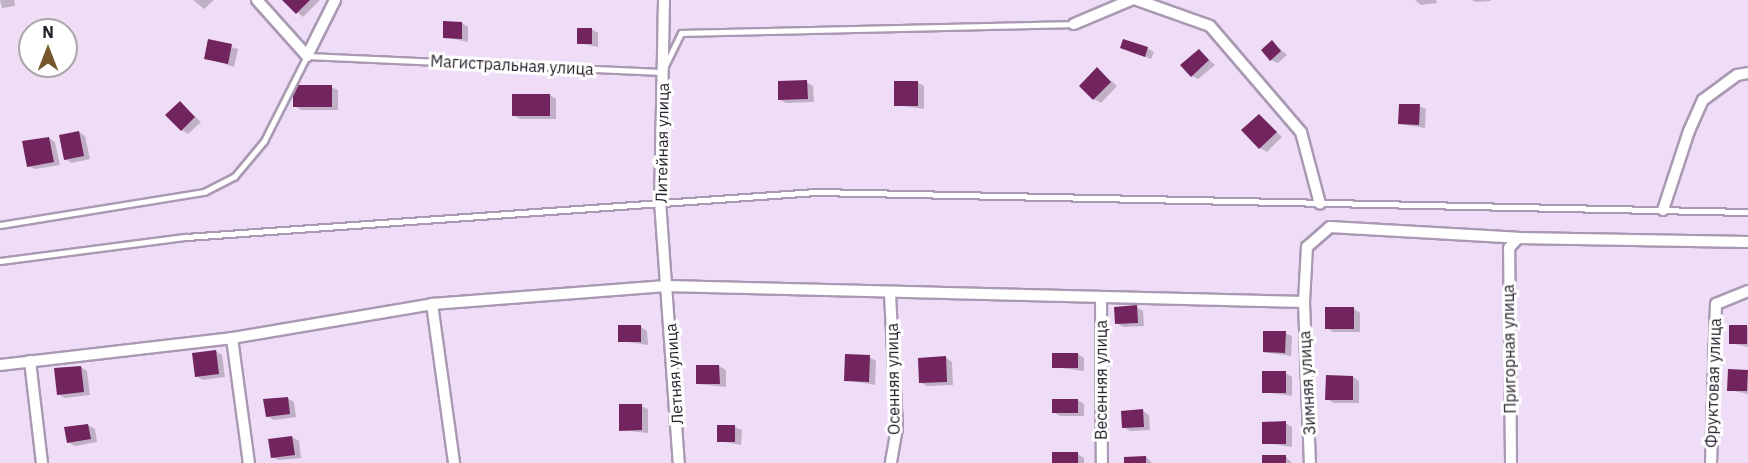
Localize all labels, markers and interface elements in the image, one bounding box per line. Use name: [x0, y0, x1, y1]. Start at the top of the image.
north arrow: [18, 18, 78, 78]
text: N: [42, 22, 54, 42]
street label: Магистральная улица: [430, 51, 594, 79]
street label: Литейная улица: [651, 83, 673, 203]
street label: Пригорная улица: [1498, 284, 1520, 414]
street label: Фруктовая улица: [1701, 318, 1725, 448]
street label: Весенняя улица: [1091, 320, 1111, 440]
street label: Летняя улица: [661, 323, 687, 425]
street label: Осенняя улица: [882, 323, 904, 435]
street label: Зимняя улица: [1295, 330, 1319, 436]

